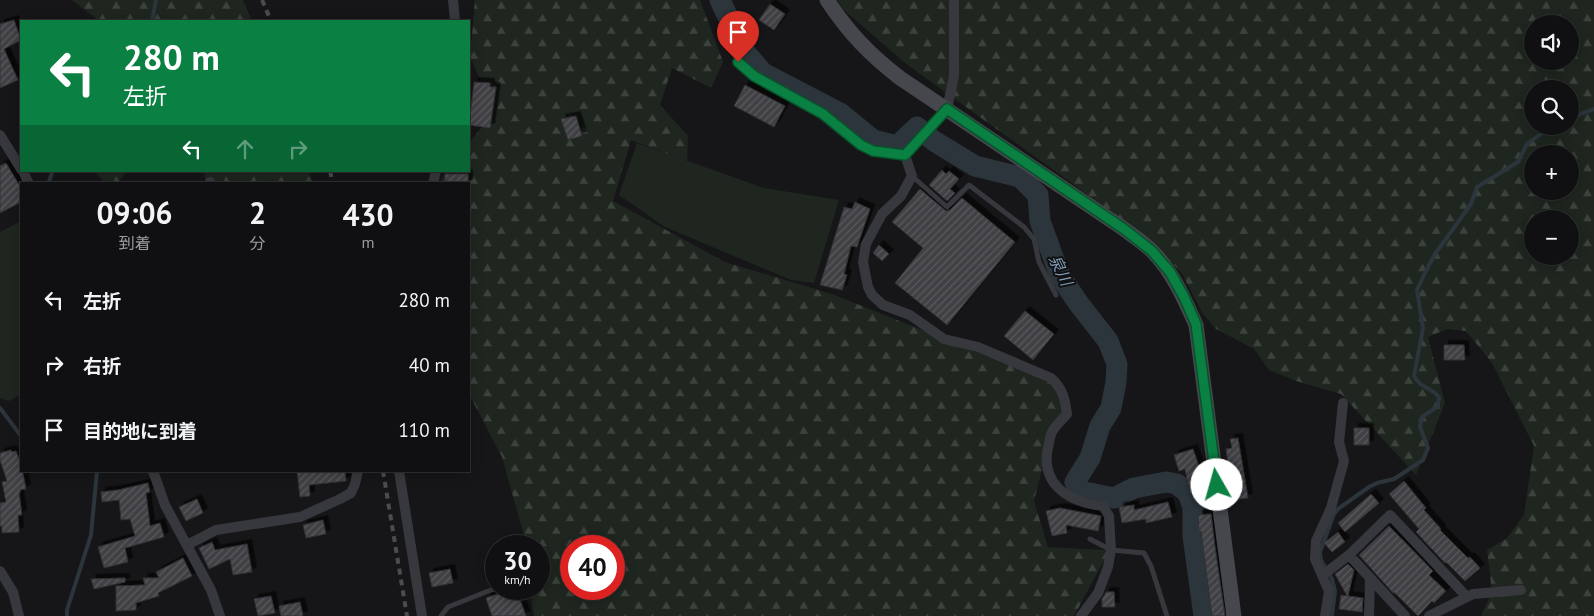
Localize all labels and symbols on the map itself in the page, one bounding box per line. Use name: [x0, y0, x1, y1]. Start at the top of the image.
pin: [717, 11, 759, 62]
water label: 泉川: [1045, 251, 1078, 291]
position arrow: [1190, 458, 1242, 510]
speed limit sign: 40: [560, 535, 625, 600]

